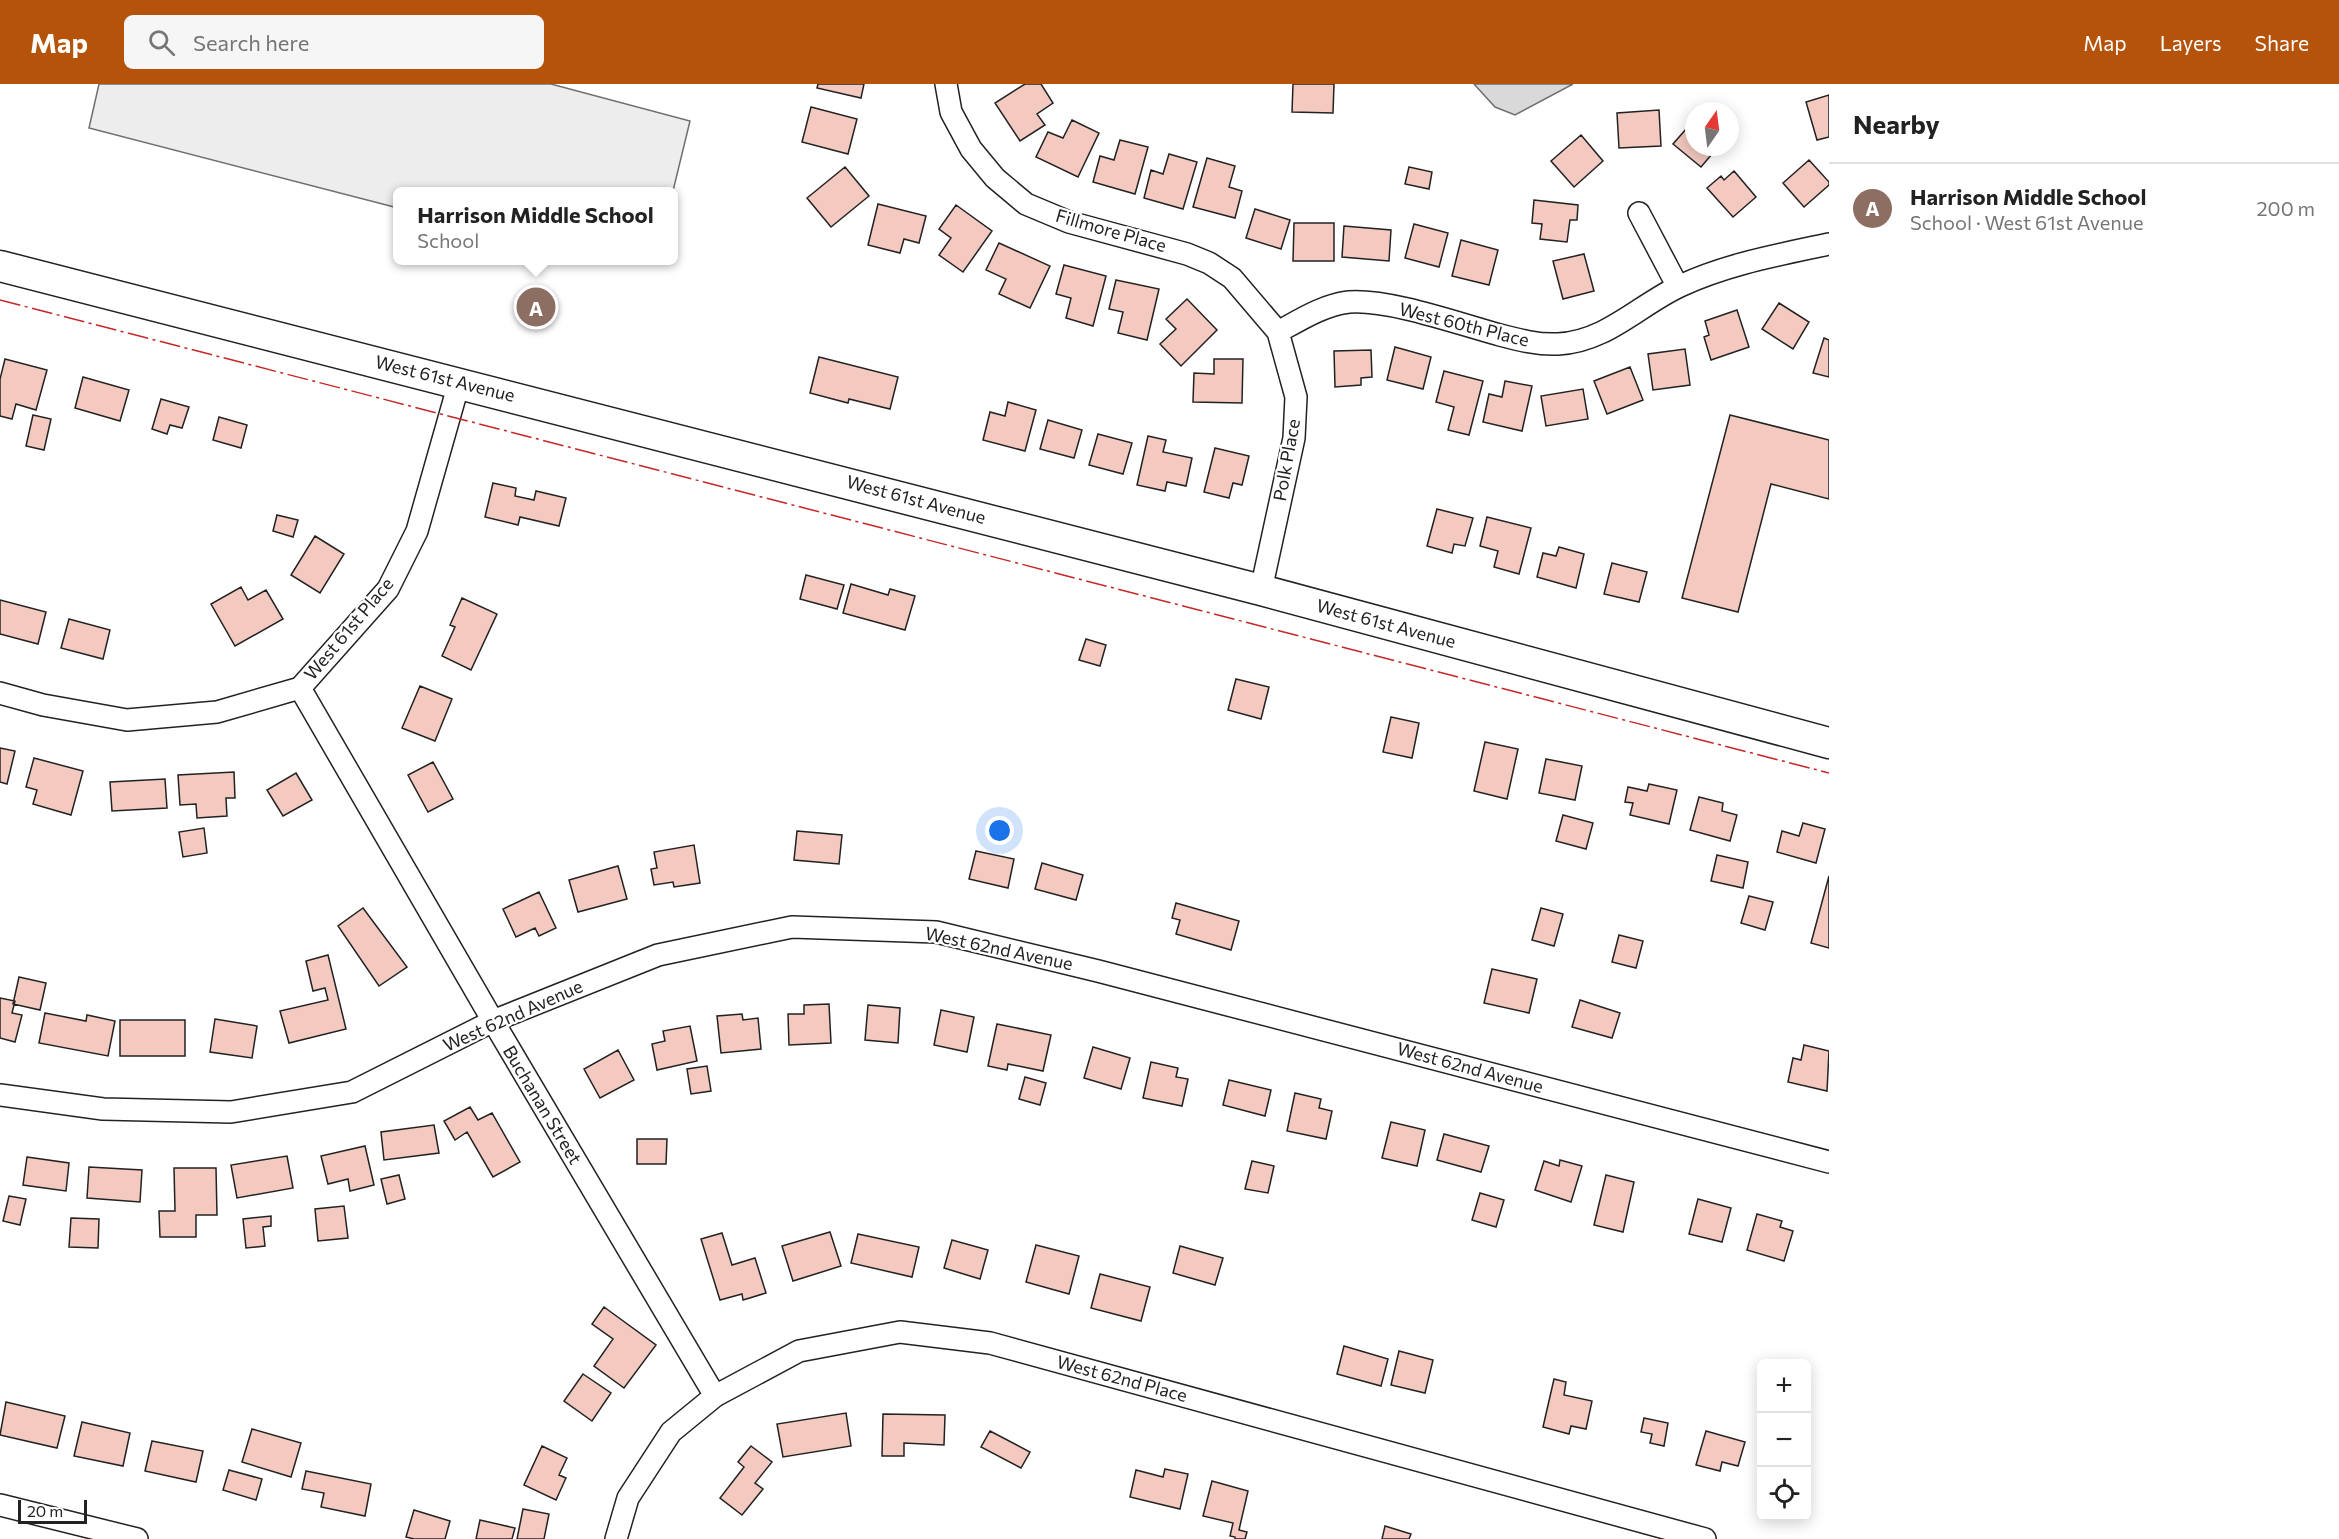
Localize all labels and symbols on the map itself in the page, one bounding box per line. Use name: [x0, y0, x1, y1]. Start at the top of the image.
north arrow: [1685, 102, 1739, 156]
street label: Fillmore Place: [1053, 204, 1169, 256]
pin: A: [516, 284, 556, 330]
street label: West 60th Place: [1397, 297, 1531, 351]
street label: West 61st Avenue: [373, 350, 517, 406]
street label: Polk Place: [1268, 417, 1304, 503]
street label: West 61st Avenue: [844, 470, 988, 528]
street label: West 61st Place: [299, 573, 397, 684]
street label: West 61st Avenue: [1314, 594, 1458, 652]
your location: [985, 816, 1014, 845]
street label: West 62nd Avenue: [923, 922, 1075, 974]
street label: West 62nd Avenue: [439, 974, 586, 1056]
street label: West 62nd Avenue: [1395, 1037, 1546, 1097]
street label: Buchanan Street: [499, 1041, 587, 1168]
street label: West 62nd Place: [1055, 1350, 1190, 1406]
scale bar: [18, 1497, 87, 1524]

